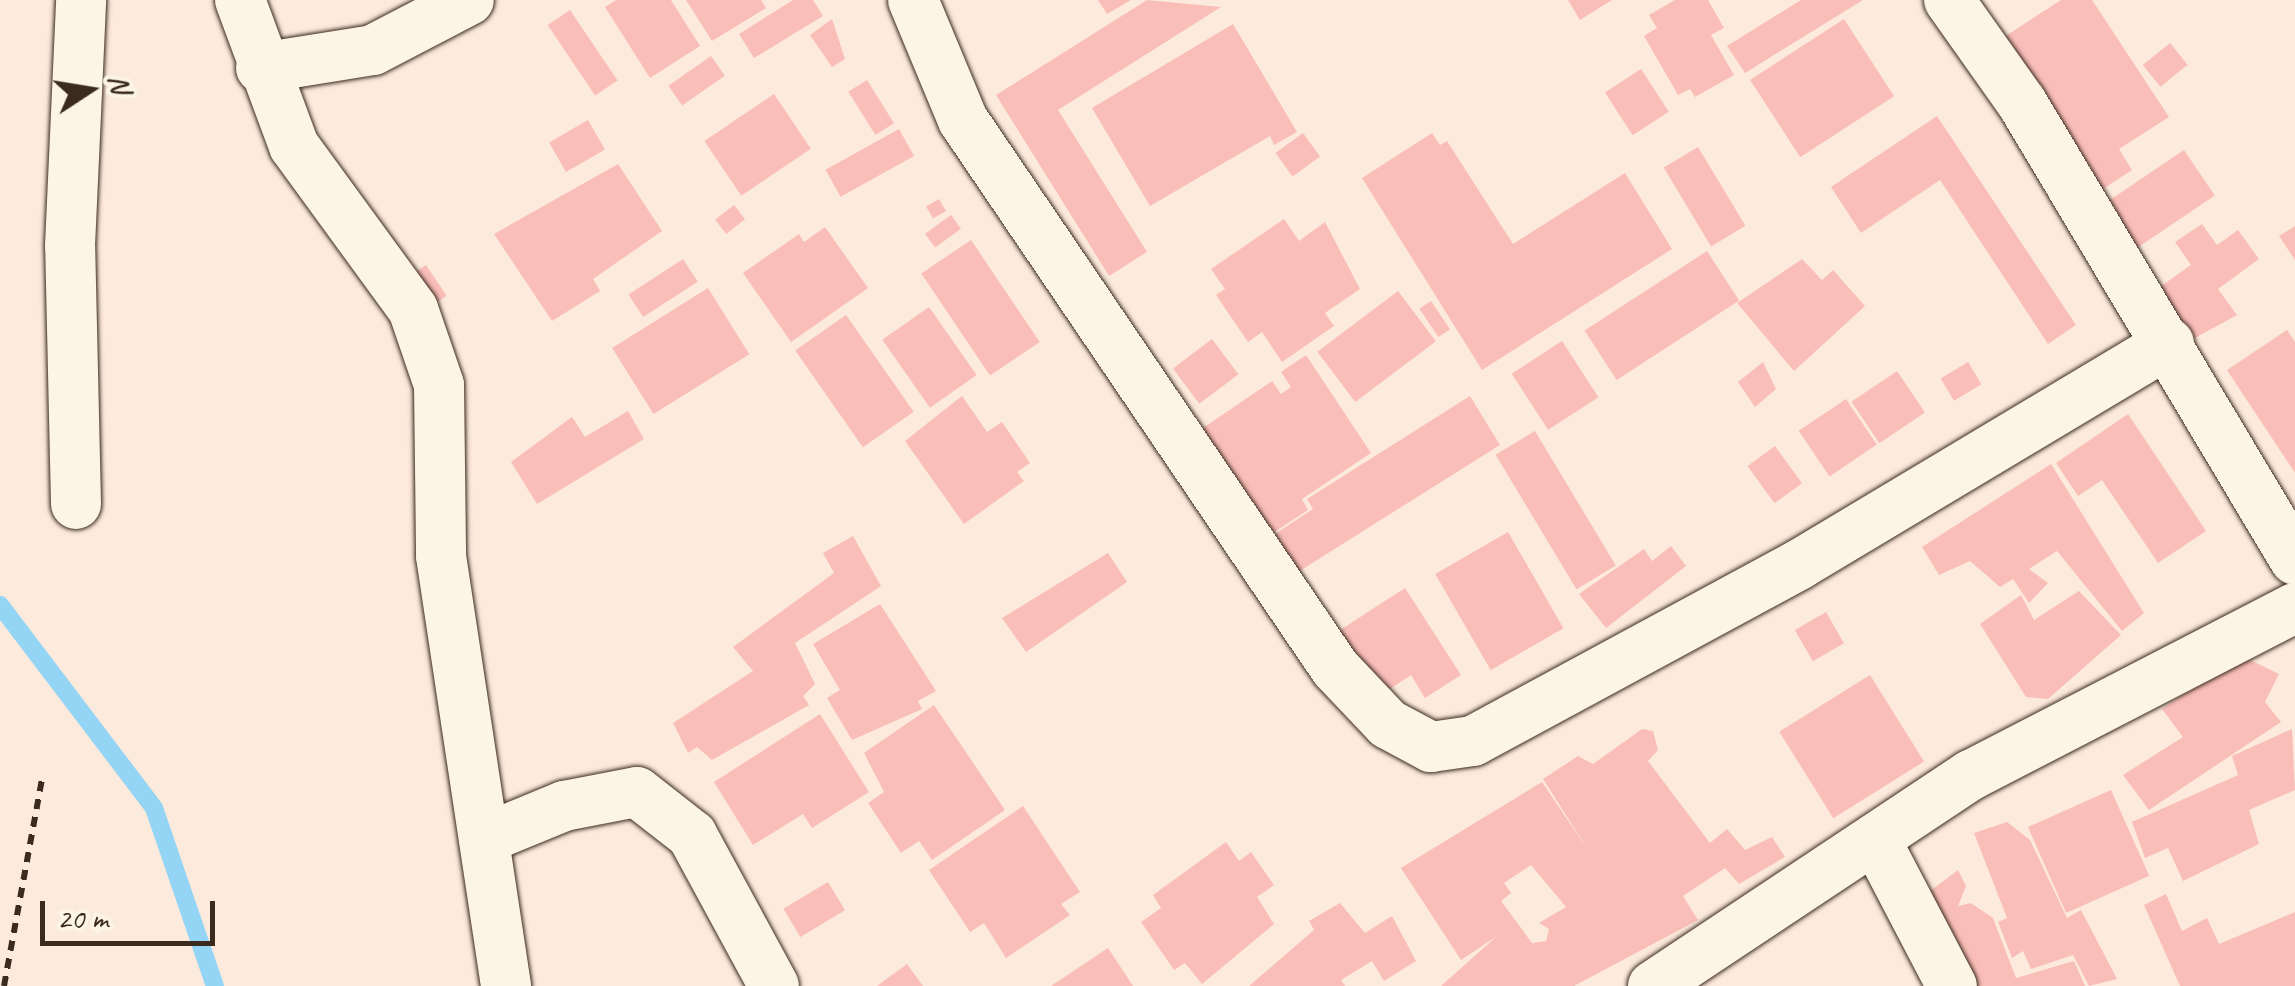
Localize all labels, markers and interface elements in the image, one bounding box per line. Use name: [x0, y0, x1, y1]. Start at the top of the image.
north arrow: [40, 40, 140, 140]
text: N: [101, 72, 139, 96]
scale bar: [45, 881, 220, 943]
text: 20 m: [57, 899, 108, 937]

